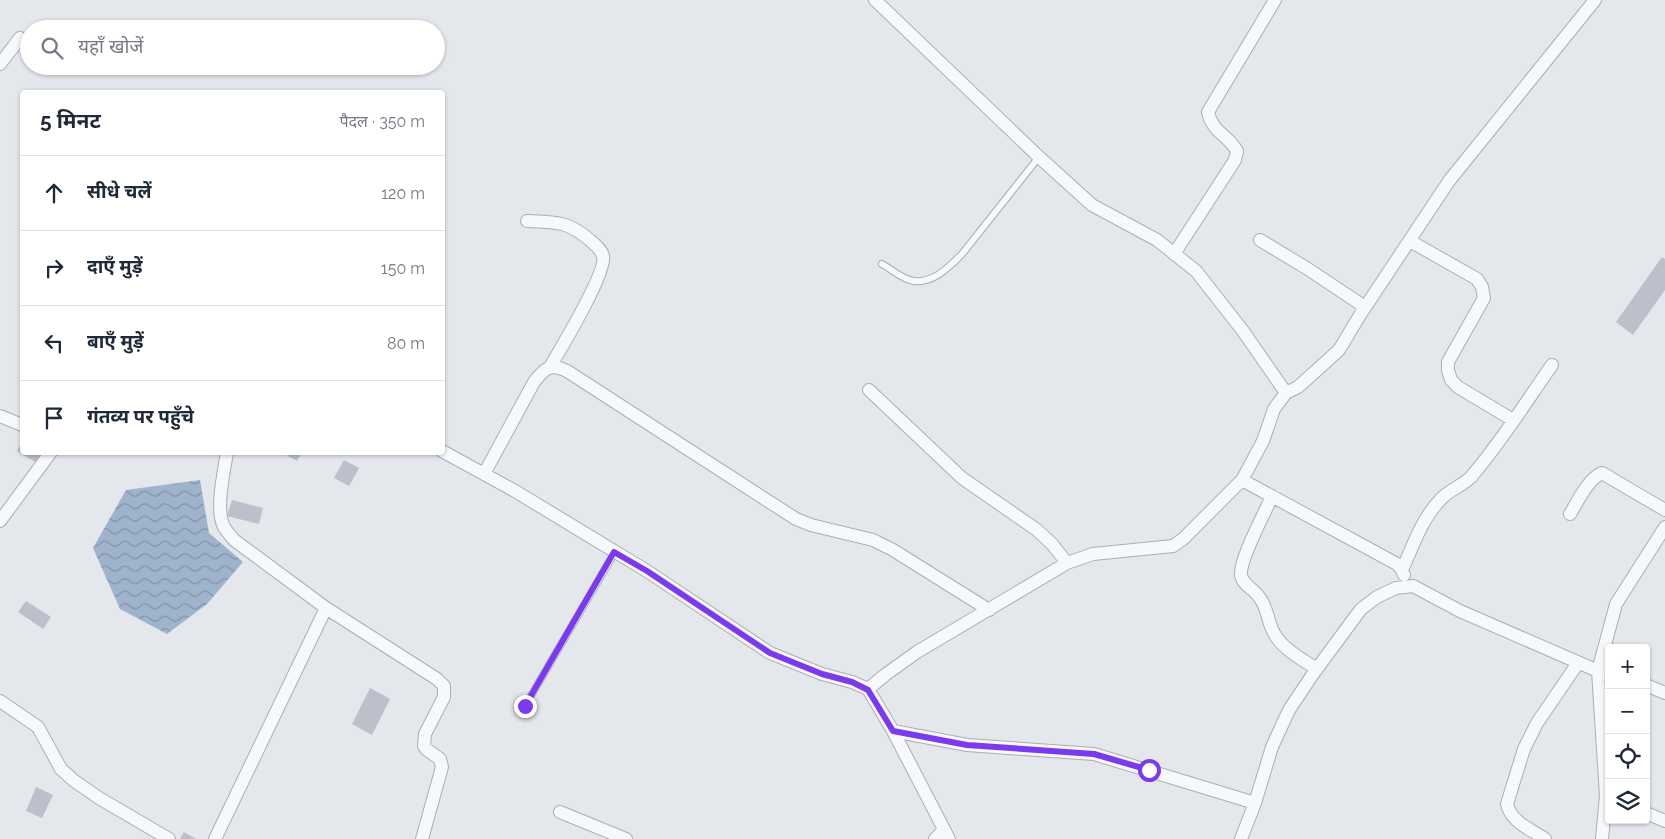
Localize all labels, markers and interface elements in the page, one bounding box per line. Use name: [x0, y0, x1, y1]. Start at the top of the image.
search box: [20, 20, 445, 75]
icon: search: [38, 34, 66, 62]
text: यहाँ खोजें: [78, 35, 143, 57]
text: 5 मिनट: [40, 108, 101, 133]
text: पैदल · 350 m: [340, 112, 425, 131]
icon: ahead: [40, 179, 68, 207]
text: सीधे चलें: [87, 180, 151, 202]
text: 120 m: [381, 184, 425, 203]
icon: right: [40, 254, 68, 282]
text: दाएँ मुड़ें: [87, 255, 143, 277]
text: 150 m: [381, 259, 425, 278]
icon: left: [40, 329, 68, 357]
text: बाएँ मुड़ें: [87, 330, 144, 352]
text: 80 m: [387, 334, 425, 353]
icon: arrive: [40, 404, 68, 432]
text: गंतव्य पर पहुँचे: [87, 405, 194, 427]
map controls: [1605, 644, 1650, 824]
button: +: [1605, 644, 1650, 689]
button: −: [1605, 689, 1650, 734]
route end: [514, 695, 537, 718]
button: locate: [1605, 734, 1650, 779]
route start: [1138, 759, 1161, 782]
button: layers: [1605, 779, 1650, 824]

